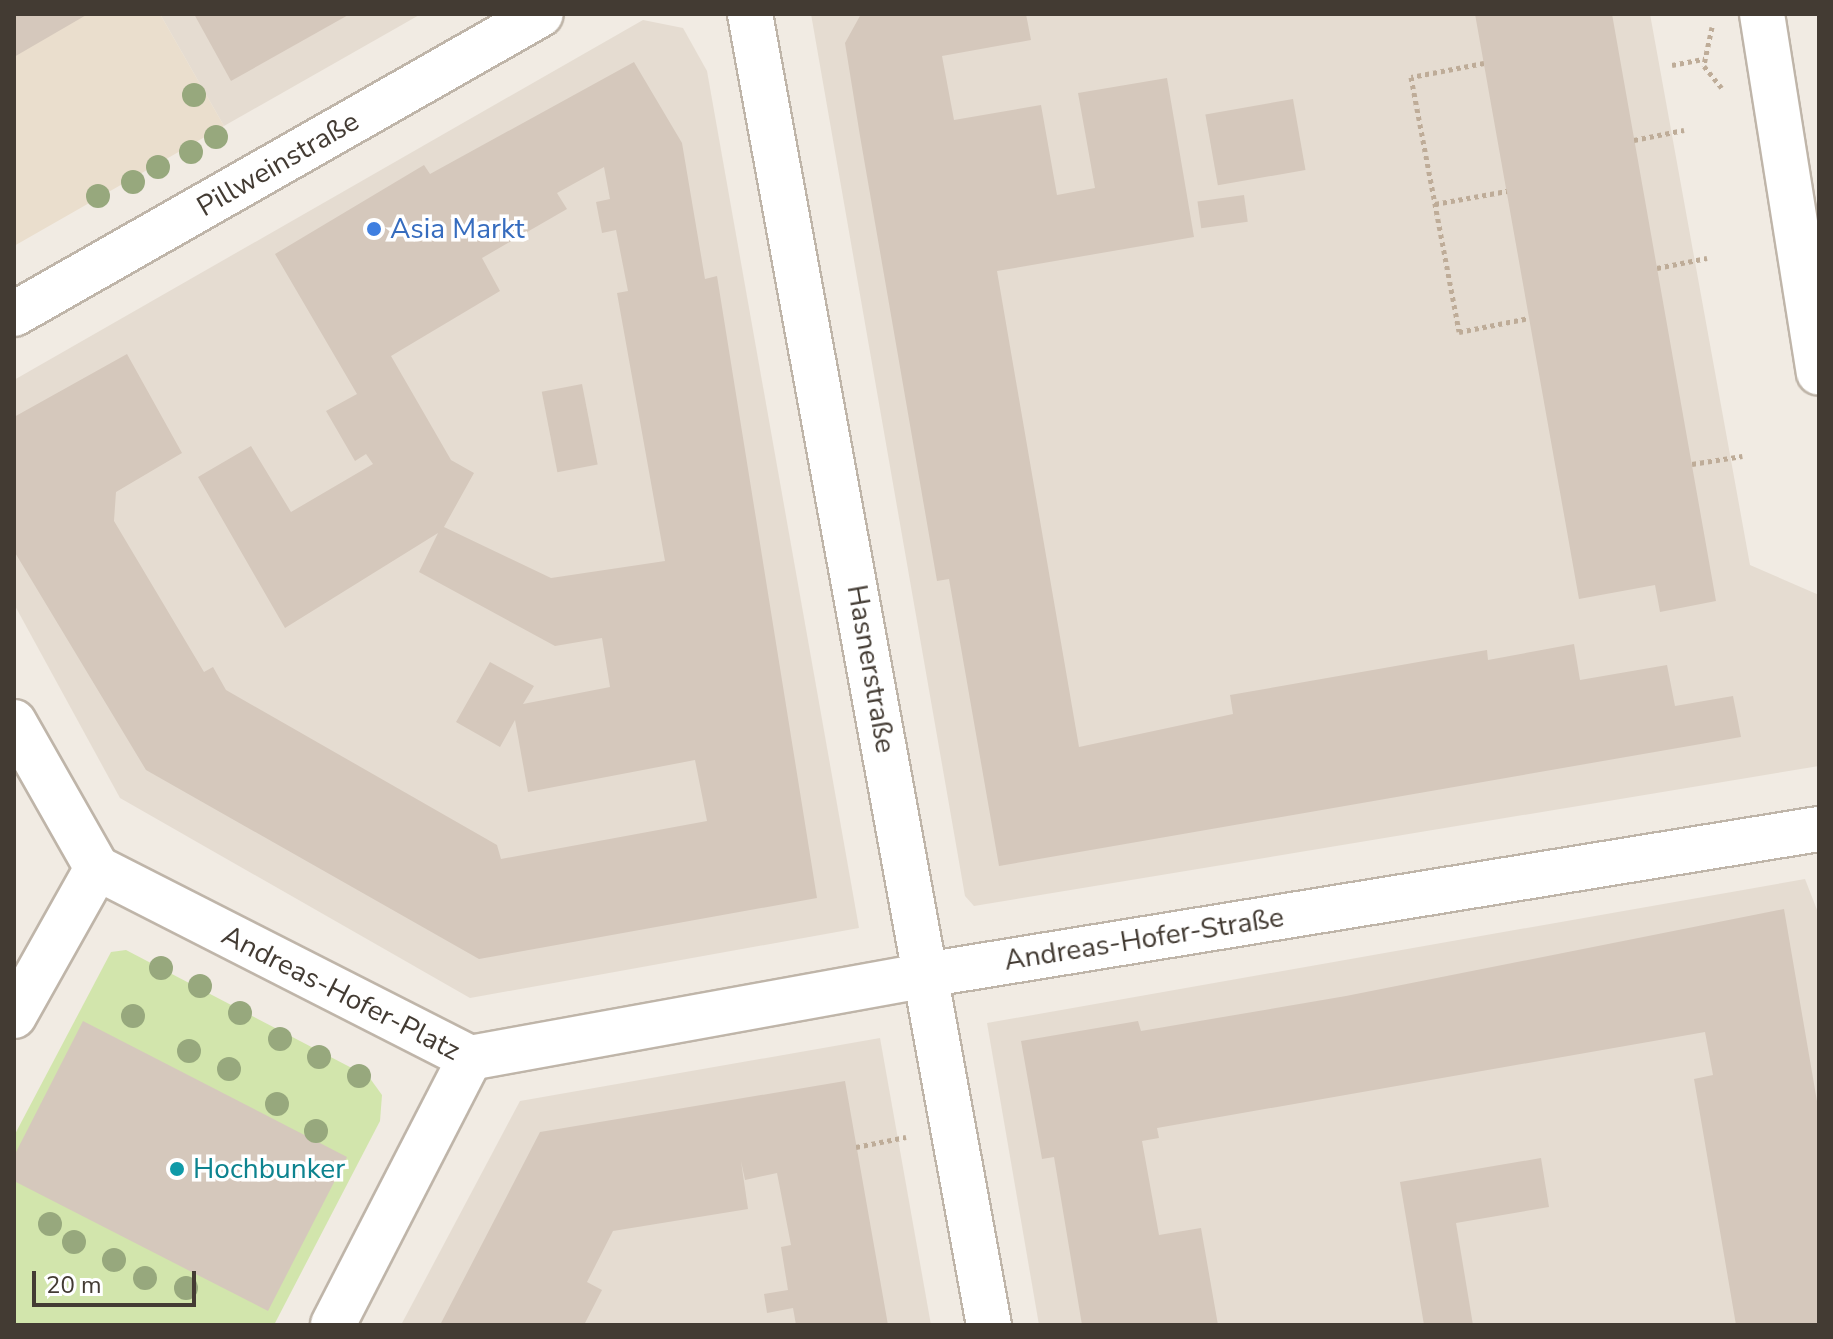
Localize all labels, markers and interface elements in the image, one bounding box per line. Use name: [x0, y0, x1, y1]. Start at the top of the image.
street label: Pillweinstraße: [191, 104, 365, 224]
place label: Asia Markt: [390, 212, 524, 246]
marker: Asia Markt: [365, 220, 383, 238]
street label: Hasnerstraße: [840, 582, 902, 756]
street label: Andreas-Hofer-Straße: [1002, 900, 1286, 978]
street label: Andreas-Hofer-Platz: [216, 918, 466, 1068]
place label: Hochbunker: [193, 1152, 345, 1186]
marker: Hochbunker: [168, 1160, 186, 1178]
scale bar: [36, 1255, 200, 1305]
text: 20 m: [46, 1269, 102, 1301]

